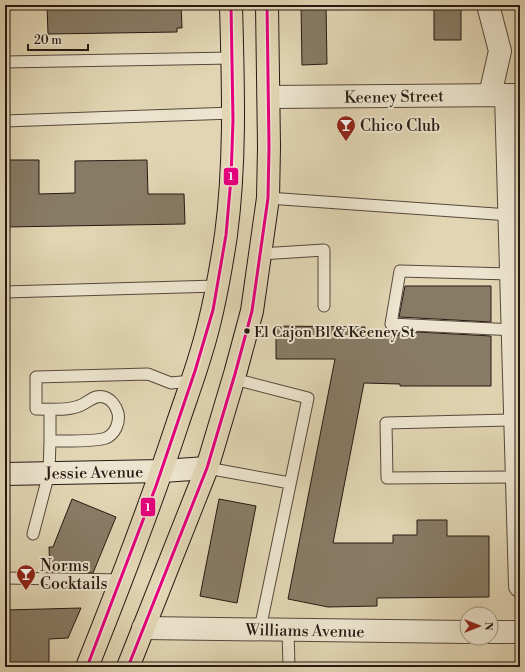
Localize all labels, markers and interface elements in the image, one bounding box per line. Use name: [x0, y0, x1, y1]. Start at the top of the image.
scale bar: [28, 26, 88, 52]
text: 20 m: [34, 33, 62, 48]
street label: Keeney Street: [344, 86, 444, 108]
bar icon: Chico Club: [335, 114, 357, 142]
place label: Chico Club: [360, 116, 440, 136]
line badge: 1: [223, 167, 239, 186]
text: 1: [228, 170, 234, 184]
place label: El Cajon Bl & Keeney St: [254, 323, 416, 342]
marker: El Cajon Bl & Keeney St: [242, 326, 252, 336]
street label: Jessie Avenue: [44, 462, 143, 484]
line badge: 1: [140, 497, 156, 517]
text: 1: [145, 501, 151, 515]
place label: Norms Cocktails: [40, 556, 107, 594]
bar icon: Norms Cocktails: [15, 563, 37, 591]
north arrow: [459, 606, 499, 646]
street label: Williams Avenue: [244, 620, 365, 642]
text: N: [481, 622, 495, 631]

